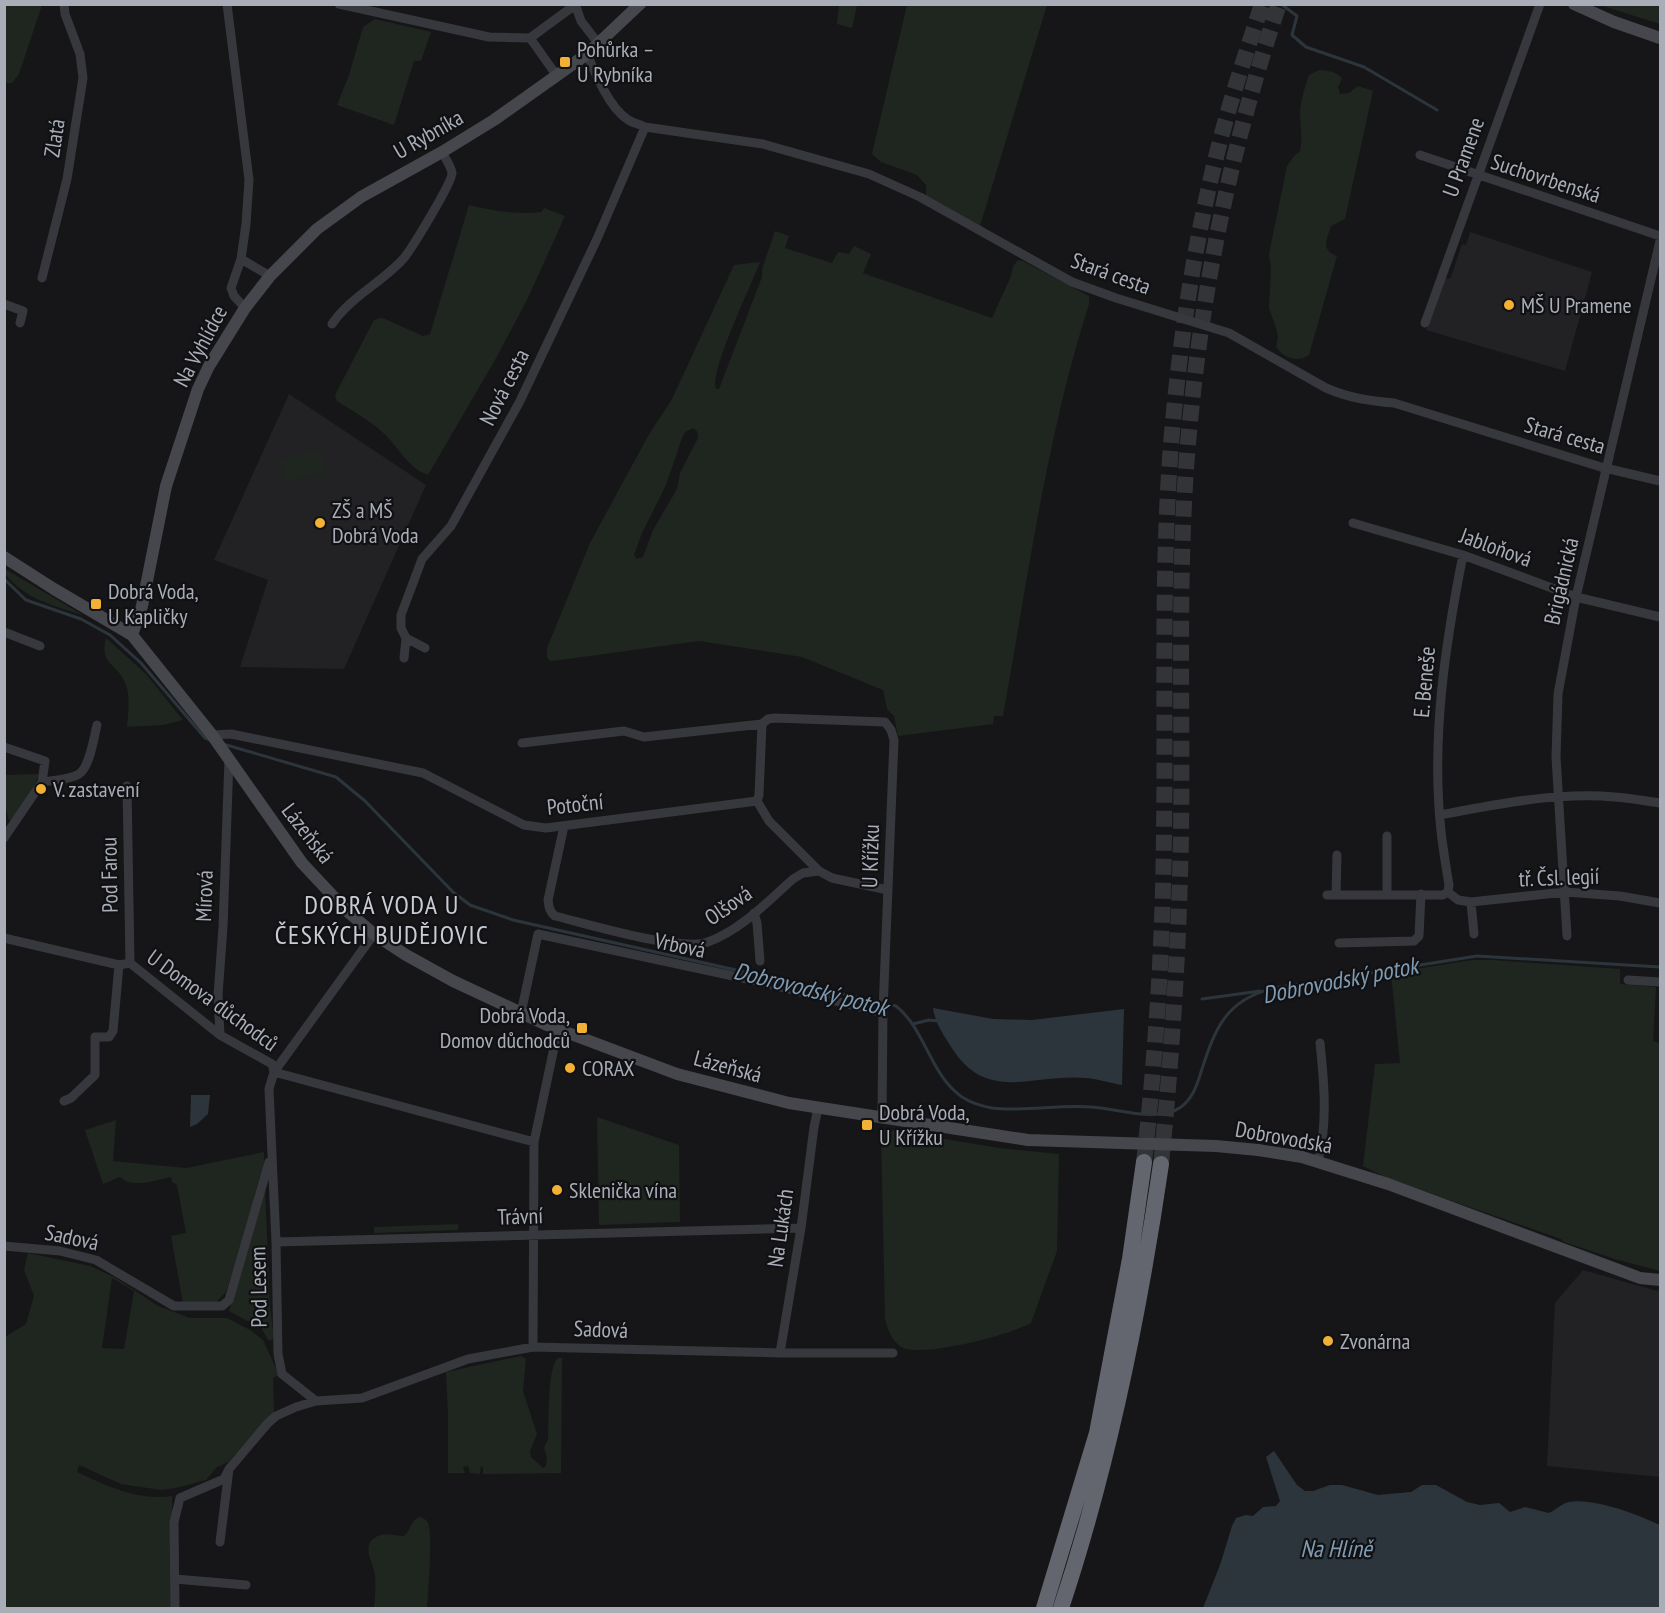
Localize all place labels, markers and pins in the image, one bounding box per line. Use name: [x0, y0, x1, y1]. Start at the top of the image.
place label: Pohůrka – U Rybníka: [577, 35, 654, 88]
marker: Pohůrka – U Rybníka: [558, 55, 572, 69]
place label: MŠ U Pramene: [1521, 291, 1632, 319]
marker: MŠ U Pramene: [1502, 298, 1516, 312]
place label: ZŠ a MŠ Dobrá Voda: [332, 496, 419, 549]
marker: ZŠ a MŠ Dobrá Voda: [313, 516, 327, 530]
place label: Dobrá Voda, U Kapličky: [108, 577, 199, 630]
marker: Dobrá Voda, U Kapličky: [89, 597, 103, 611]
place label: V. zastavení: [52, 775, 140, 803]
marker: V. zastavení: [34, 782, 48, 796]
place label: Dobrá Voda, Domov důchodců: [440, 1001, 570, 1054]
marker: Dobrá Voda, Domov důchodců: [575, 1021, 589, 1035]
place label: CORAX: [582, 1054, 635, 1082]
marker: CORAX: [563, 1061, 577, 1075]
place label: Dobrá Voda, U Křížku: [879, 1098, 970, 1151]
marker: Dobrá Voda, U Křížku: [860, 1118, 874, 1132]
place label: Sklenička vína: [569, 1176, 677, 1204]
marker: Sklenička vína: [550, 1183, 564, 1197]
place label: Zvonárna: [1340, 1327, 1410, 1355]
marker: Zvonárna: [1321, 1334, 1335, 1348]

